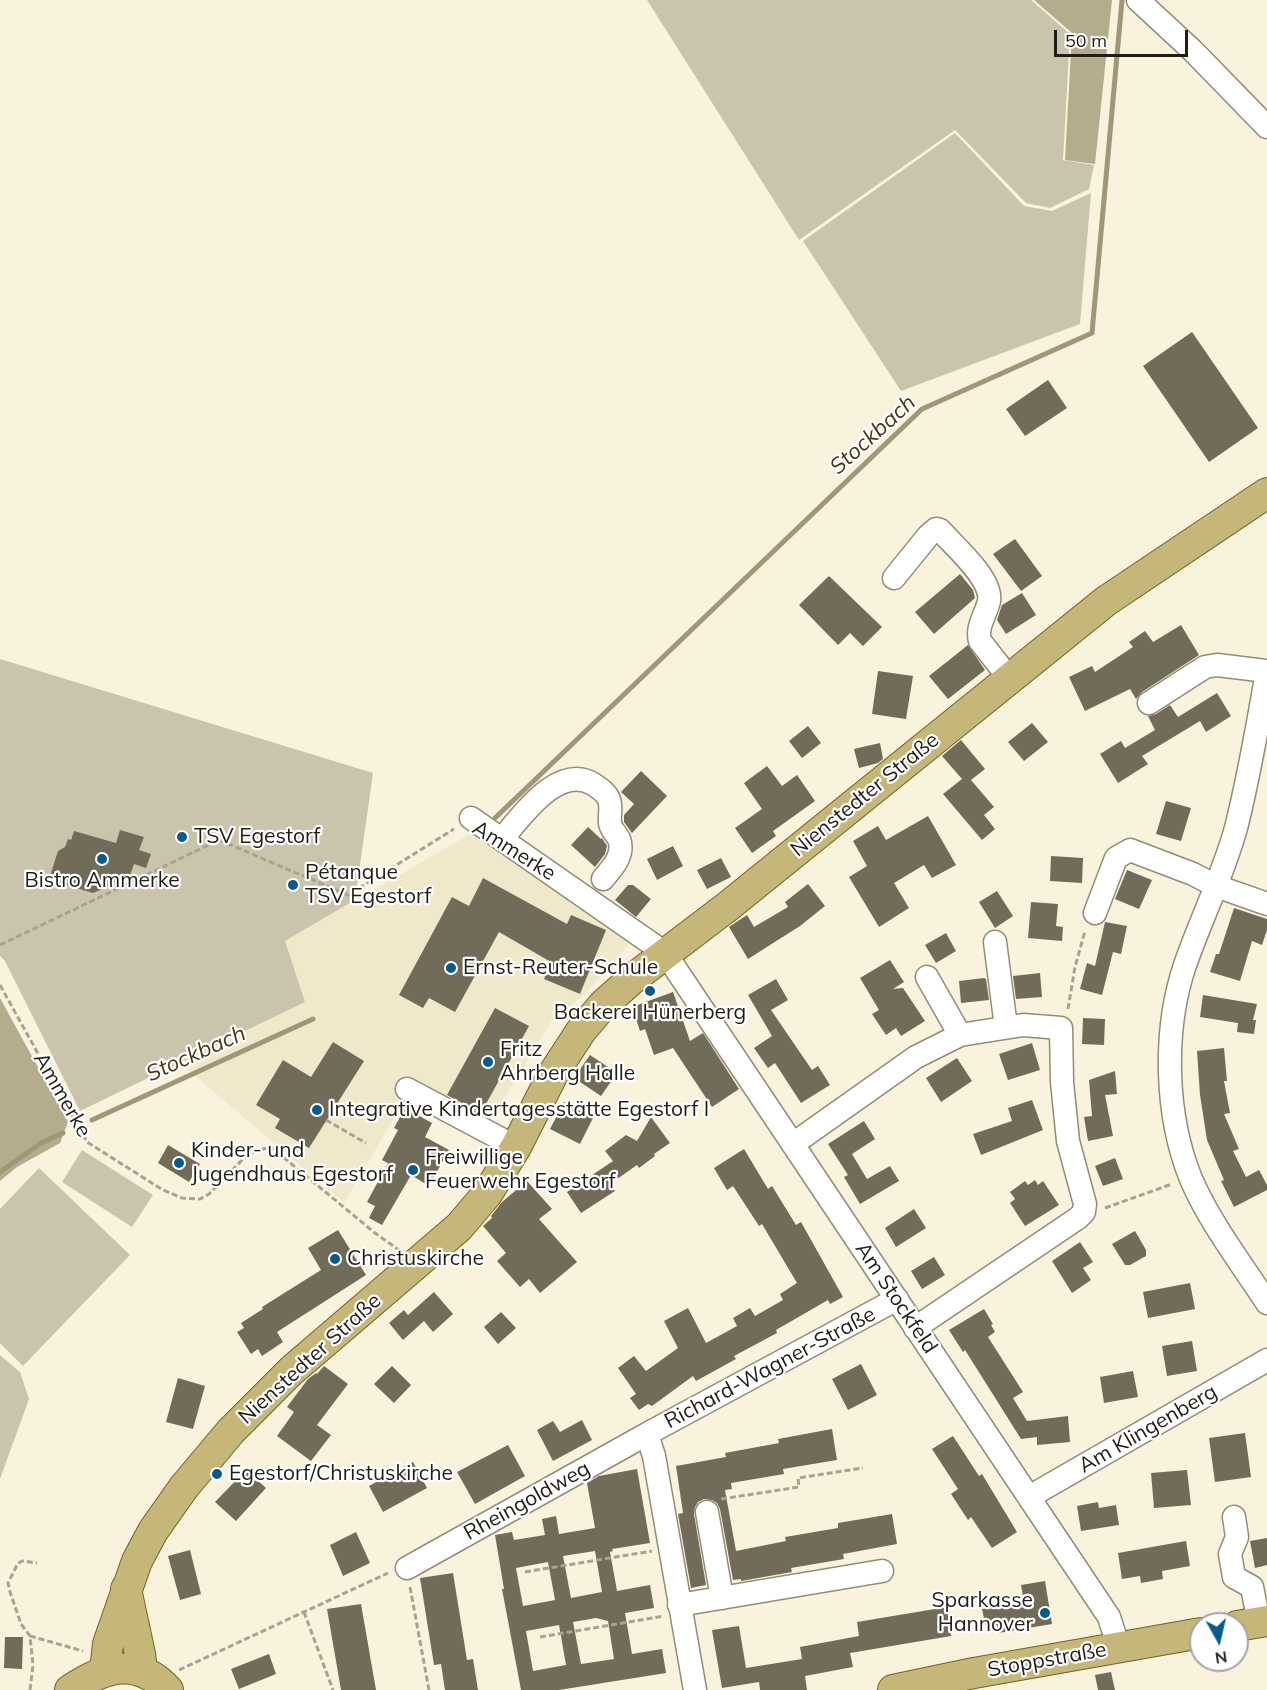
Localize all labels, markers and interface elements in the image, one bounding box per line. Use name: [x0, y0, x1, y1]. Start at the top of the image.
scale bar: [1057, 18, 1190, 56]
text: 50 m: [1065, 29, 1107, 52]
water label: Stockbach: [825, 390, 921, 480]
street label: Nienstedter Straße: [786, 728, 944, 862]
street label: Ammerke: [468, 816, 560, 886]
place label: TSV Egestorf: [194, 824, 320, 850]
marker: TSV Egestorf: [175, 830, 189, 844]
marker: Bistro Ammerke: [95, 852, 109, 866]
place label: Pétanque TSV Egestorf: [305, 860, 431, 910]
place label: Bistro Ammerke: [24, 868, 180, 894]
marker: Pétanque TSV Egestorf: [286, 878, 300, 892]
place label: Ernst-Reuter-Schule: [463, 955, 658, 981]
marker: Ernst-Reuter-Schule: [444, 961, 458, 975]
marker: Backerei Hünerberg: [643, 984, 657, 998]
place label: Backerei Hünerberg: [554, 1000, 746, 1026]
water label: Stockbach: [142, 1020, 250, 1088]
place label: Fritz Ahrberg Halle: [500, 1037, 635, 1087]
street label: Ammerke: [28, 1048, 96, 1142]
marker: Fritz Ahrberg Halle: [481, 1055, 495, 1069]
place label: Integrative Kindertagesstätte Egestorf I: [329, 1097, 709, 1123]
marker: Integrative Kindertagesstätte Egestorf I: [310, 1103, 324, 1117]
place label: Kinder- und Jugendhaus Egestorf: [191, 1138, 393, 1188]
place label: Freiwillige Feuerwehr Egestorf: [425, 1145, 616, 1195]
marker: Kinder- und Jugendhaus Egestorf: [172, 1156, 186, 1170]
marker: Freiwillige Feuerwehr Egestorf: [406, 1163, 420, 1177]
street label: Am Stockfeld: [850, 1238, 942, 1358]
place label: Christuskirche: [347, 1246, 484, 1272]
marker: Christuskirche: [328, 1252, 342, 1266]
street label: Nienstedter Straße: [234, 1288, 386, 1430]
street label: Richard-Wagner-Straße: [660, 1302, 880, 1434]
street label: Am Klingenberg: [1074, 1379, 1222, 1479]
street label: Rheingoldweg: [460, 1456, 594, 1546]
place label: Egestorf/Christuskirche: [229, 1461, 453, 1487]
marker: Egestorf/Christuskirche: [210, 1467, 224, 1481]
place label: Sparkasse Hannover: [932, 1588, 1033, 1638]
marker: Sparkasse Hannover: [1038, 1606, 1052, 1620]
north arrow: [1189, 1612, 1249, 1672]
street label: Stoppstraße: [986, 1637, 1108, 1683]
text: N: [1214, 1647, 1229, 1669]

